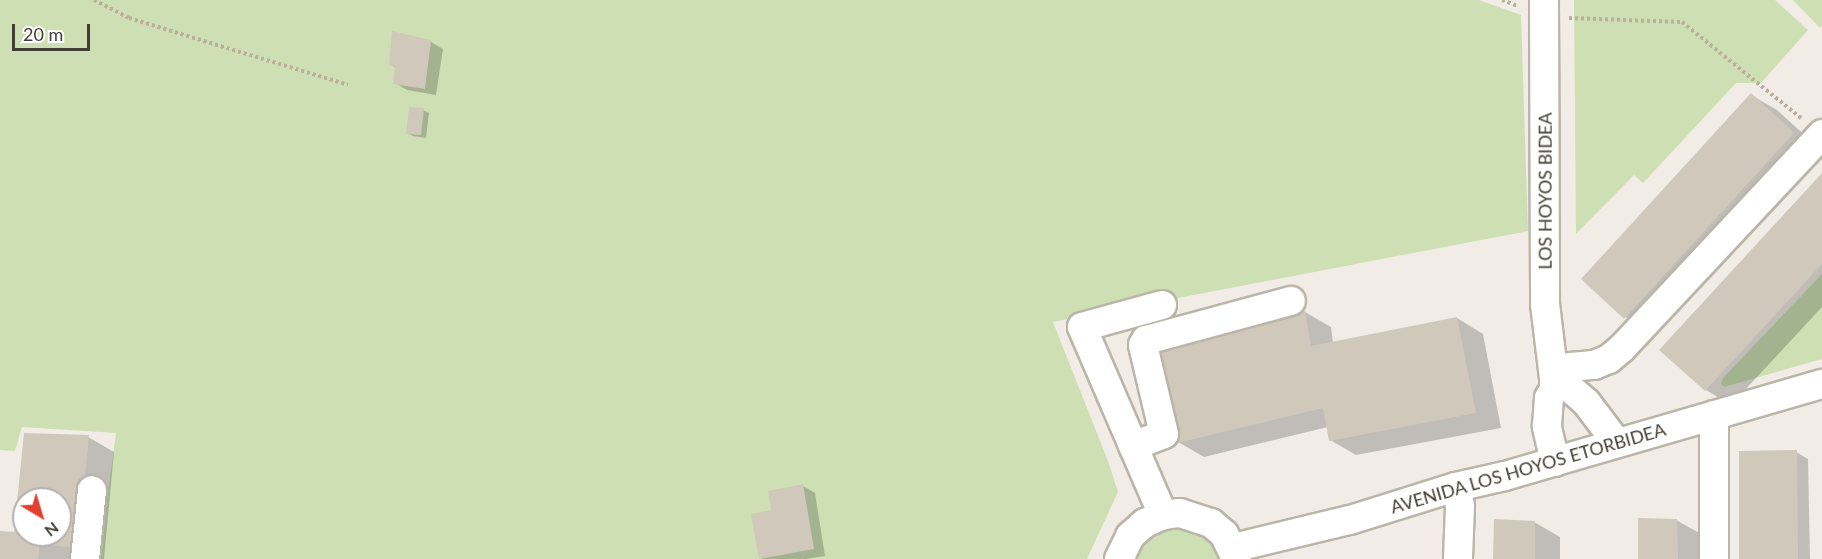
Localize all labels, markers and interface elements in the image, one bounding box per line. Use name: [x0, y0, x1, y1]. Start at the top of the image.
scale bar: [15, 12, 93, 50]
text: 20 m: [23, 23, 63, 45]
street label: LOS HOYOS BIDEA: [1534, 112, 1556, 270]
street label: AVENIDA LOS HOYOS ETORBIDEA: [1388, 418, 1668, 518]
north arrow: [12, 487, 72, 547]
text: N: [41, 519, 63, 541]

